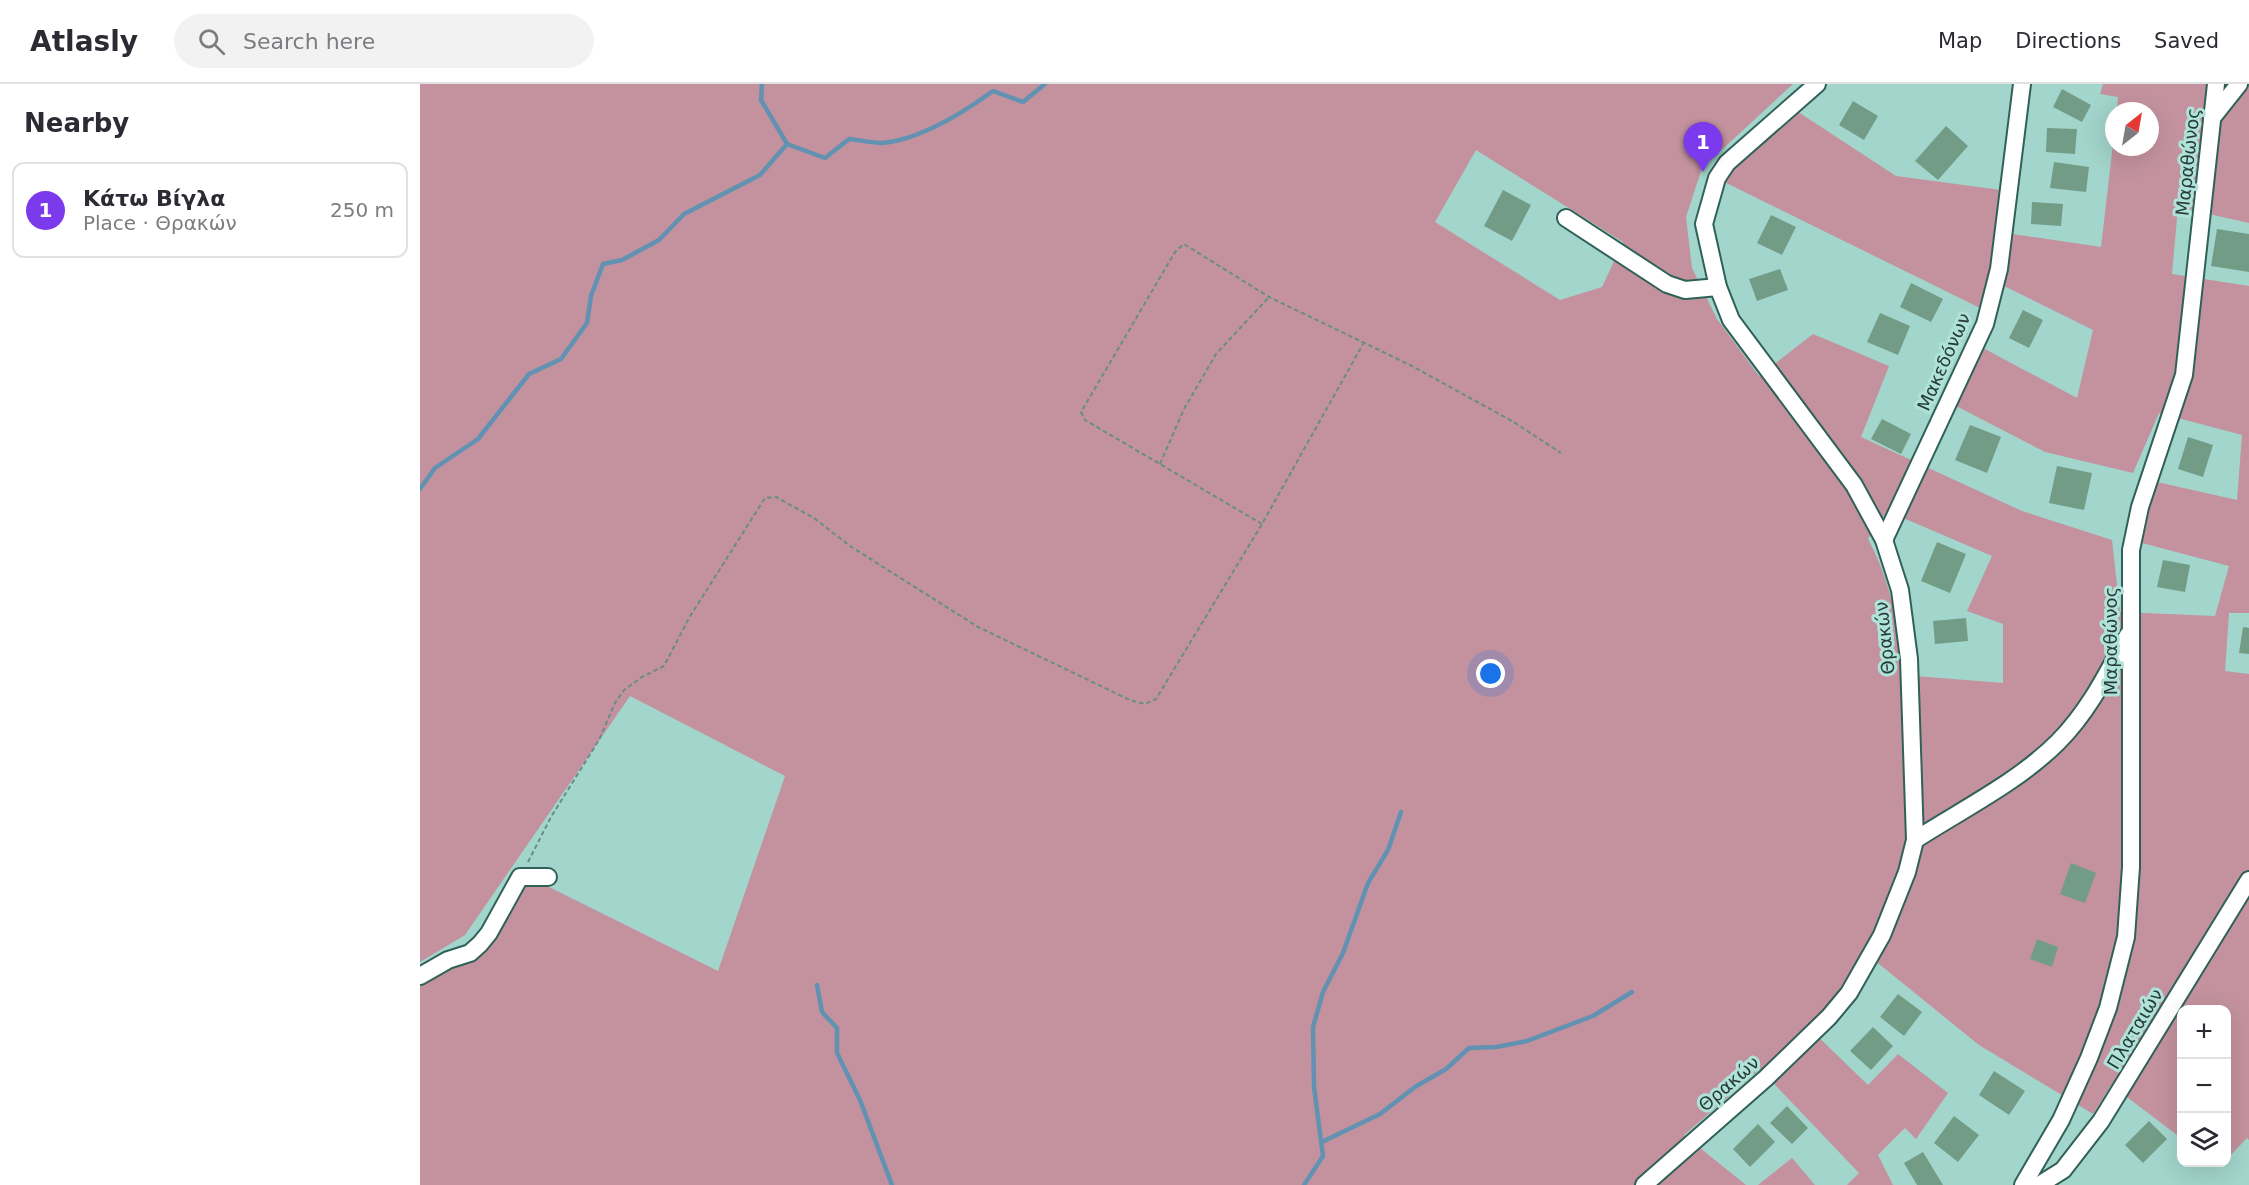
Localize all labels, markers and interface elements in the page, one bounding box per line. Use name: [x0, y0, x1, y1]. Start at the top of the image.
search box: [174, 14, 594, 68]
text: Atlasly: [30, 25, 138, 58]
icon: search: [195, 25, 228, 58]
text: Search here: [243, 29, 375, 54]
text: Map: [1938, 29, 1982, 53]
text: Directions: [2015, 29, 2121, 53]
text: Saved: [2154, 29, 2219, 53]
north arrow: [2105, 102, 2159, 156]
street label: Μαραθώνος: [2171, 107, 2204, 217]
text: Nearby: [24, 108, 129, 138]
pin: 1: [1684, 122, 1722, 172]
text: Κάτω Βίγλα: [83, 186, 225, 211]
text: 1: [39, 198, 52, 222]
text: 250 m: [330, 198, 394, 222]
text: Place · Θρακών: [83, 211, 237, 235]
street label: Μακεδόνων: [1913, 310, 1974, 414]
street label: Μαραθώνος: [2100, 587, 2121, 695]
street label: Θρακών: [1870, 601, 1899, 676]
your location: [1476, 659, 1505, 688]
street label: Πλαταιών: [2102, 985, 2167, 1073]
map controls: [2177, 1005, 2231, 1167]
button: +: [2177, 1005, 2231, 1059]
street label: Θρακών: [1694, 1052, 1763, 1116]
button: −: [2177, 1059, 2231, 1113]
button: layers: [2177, 1113, 2231, 1167]

